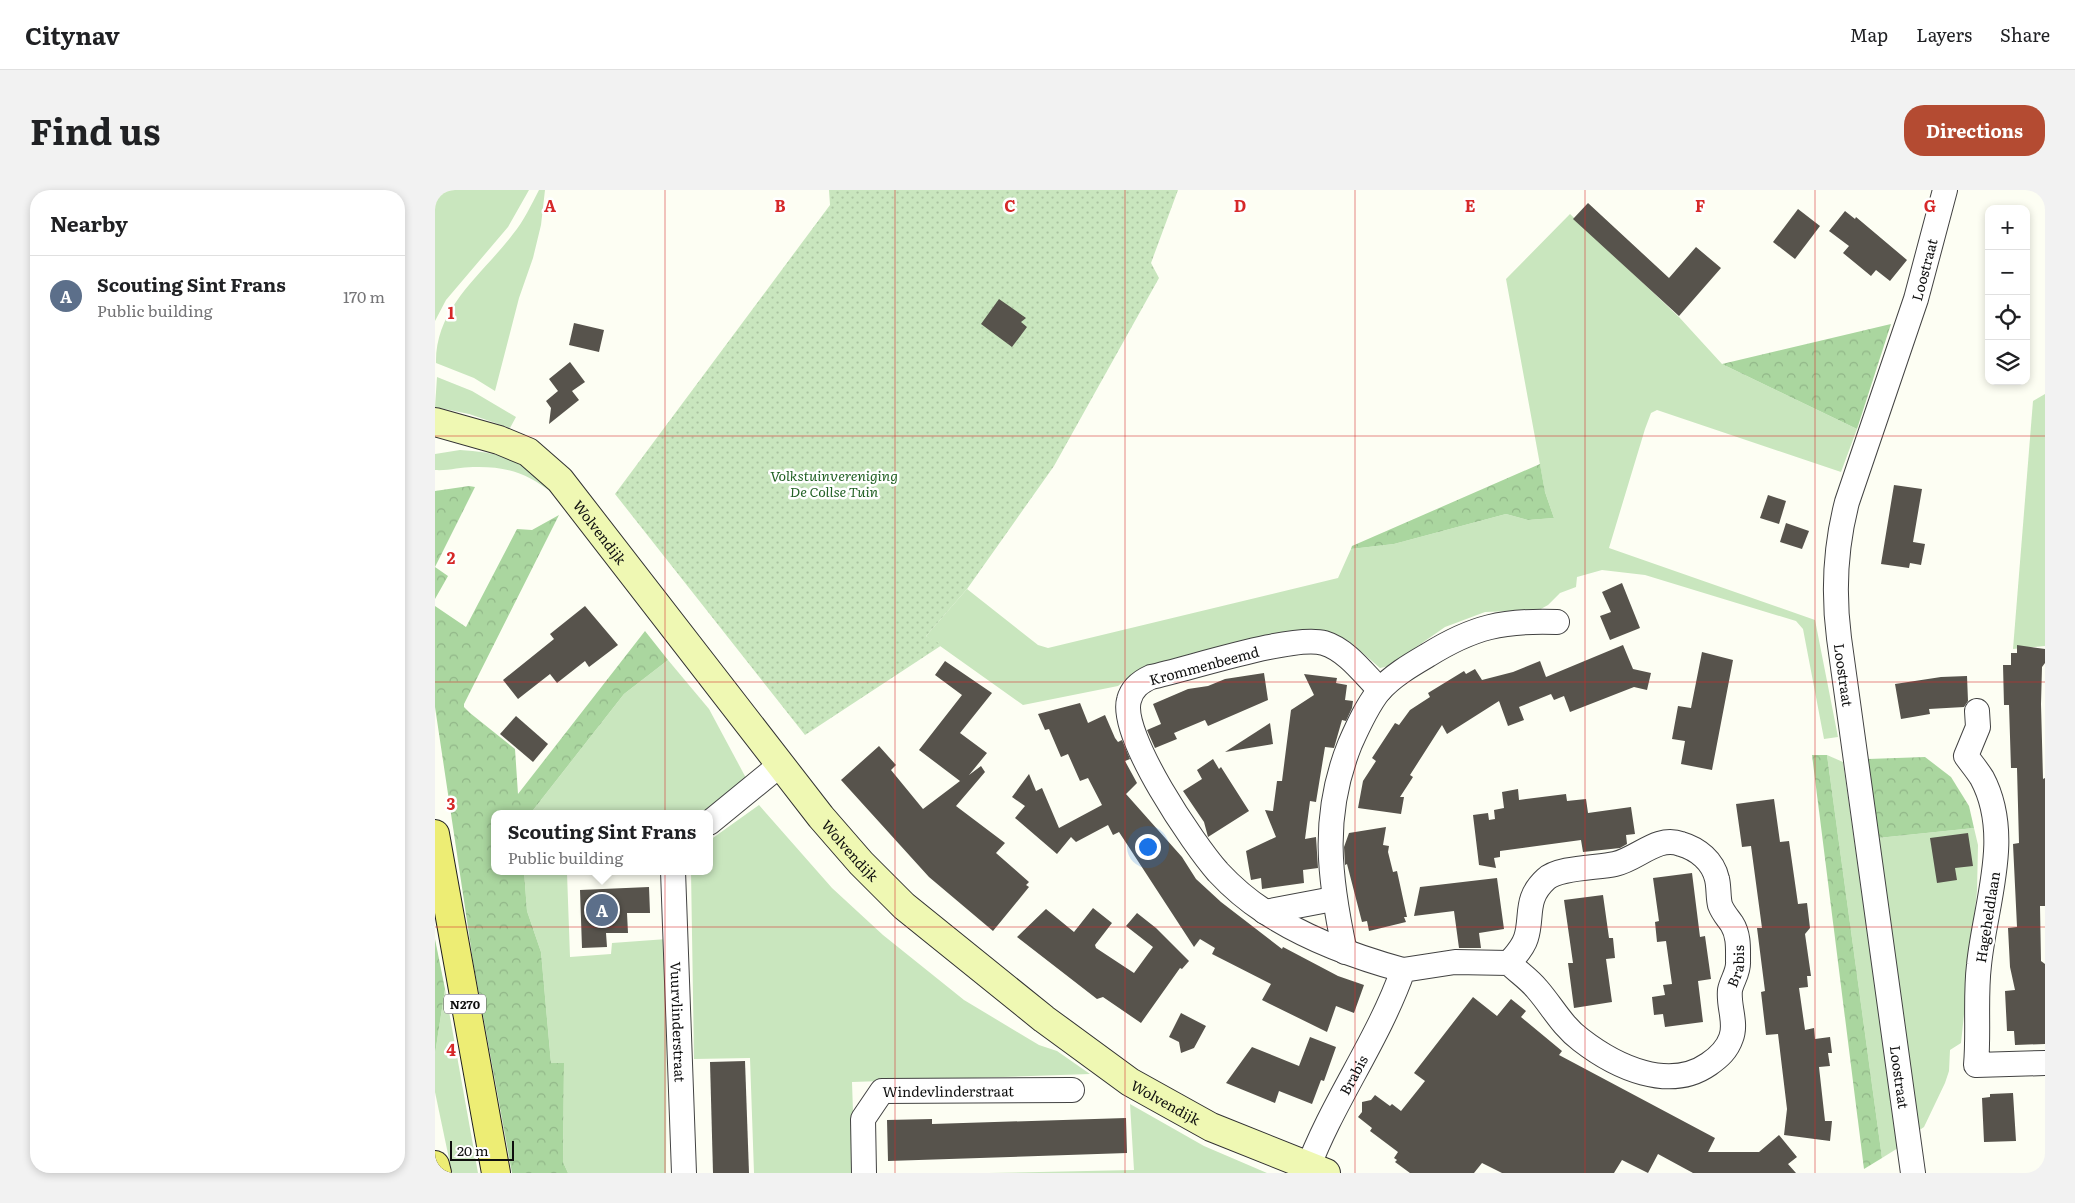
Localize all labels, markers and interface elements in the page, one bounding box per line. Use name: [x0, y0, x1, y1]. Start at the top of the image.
text: Citynav: [25, 17, 120, 52]
text: Map: [1850, 21, 1888, 48]
text: Layers: [1916, 21, 1972, 48]
text: Share: [2000, 21, 2050, 48]
text: Find us: [30, 104, 160, 156]
button: Directions: [1904, 105, 2045, 156]
text: A: [544, 193, 556, 217]
text: B: [774, 193, 786, 217]
text: C: [1004, 193, 1016, 217]
text: D: [1234, 193, 1246, 217]
text: E: [1465, 193, 1476, 217]
text: F: [1695, 193, 1705, 217]
text: G: [1924, 193, 1936, 217]
map controls: [1985, 205, 2030, 385]
button: +: [1985, 205, 2030, 250]
text: Nearby: [50, 207, 128, 238]
street label: Loostraat: [1906, 236, 1942, 303]
button: −: [1985, 250, 2030, 295]
text: Scouting Sint Frans: [97, 270, 286, 298]
text: A: [60, 284, 72, 308]
text: 170 m: [343, 284, 385, 308]
button: locate: [1985, 295, 2030, 340]
text: Public building: [97, 298, 213, 322]
text: 1: [448, 300, 455, 324]
button: layers: [1985, 340, 2030, 385]
park label: Volkstuinvereniging De Collse Tuin: [770, 465, 898, 501]
street label: Wolvendijk: [569, 496, 632, 569]
text: 2: [447, 545, 456, 569]
street label: Krommenbeemd: [1147, 641, 1262, 689]
street label: Loostraat: [1830, 642, 1858, 708]
text: 3: [447, 791, 456, 815]
popup: [491, 810, 713, 875]
street label: Wolvendijk: [818, 815, 884, 886]
text: Scouting Sint Frans: [508, 817, 696, 845]
your location: [1135, 834, 1161, 860]
text: Public building: [508, 845, 623, 869]
street label: Hageheldlaan: [1970, 870, 2004, 964]
pin: A: [586, 891, 618, 929]
street label: Brabis: [1722, 945, 1748, 990]
street label: Vuurvlinderstraat: [666, 961, 691, 1083]
road number: N270: [444, 994, 486, 1014]
text: 4: [446, 1037, 456, 1061]
street label: Loostraat: [1886, 1044, 1914, 1110]
street label: Brabis: [1334, 1051, 1372, 1098]
street label: Wolvendijk: [1128, 1075, 1205, 1129]
street label: Windevlinderstraat: [882, 1080, 1014, 1101]
scale bar: [450, 1138, 514, 1161]
text: 20 m: [457, 1140, 489, 1160]

